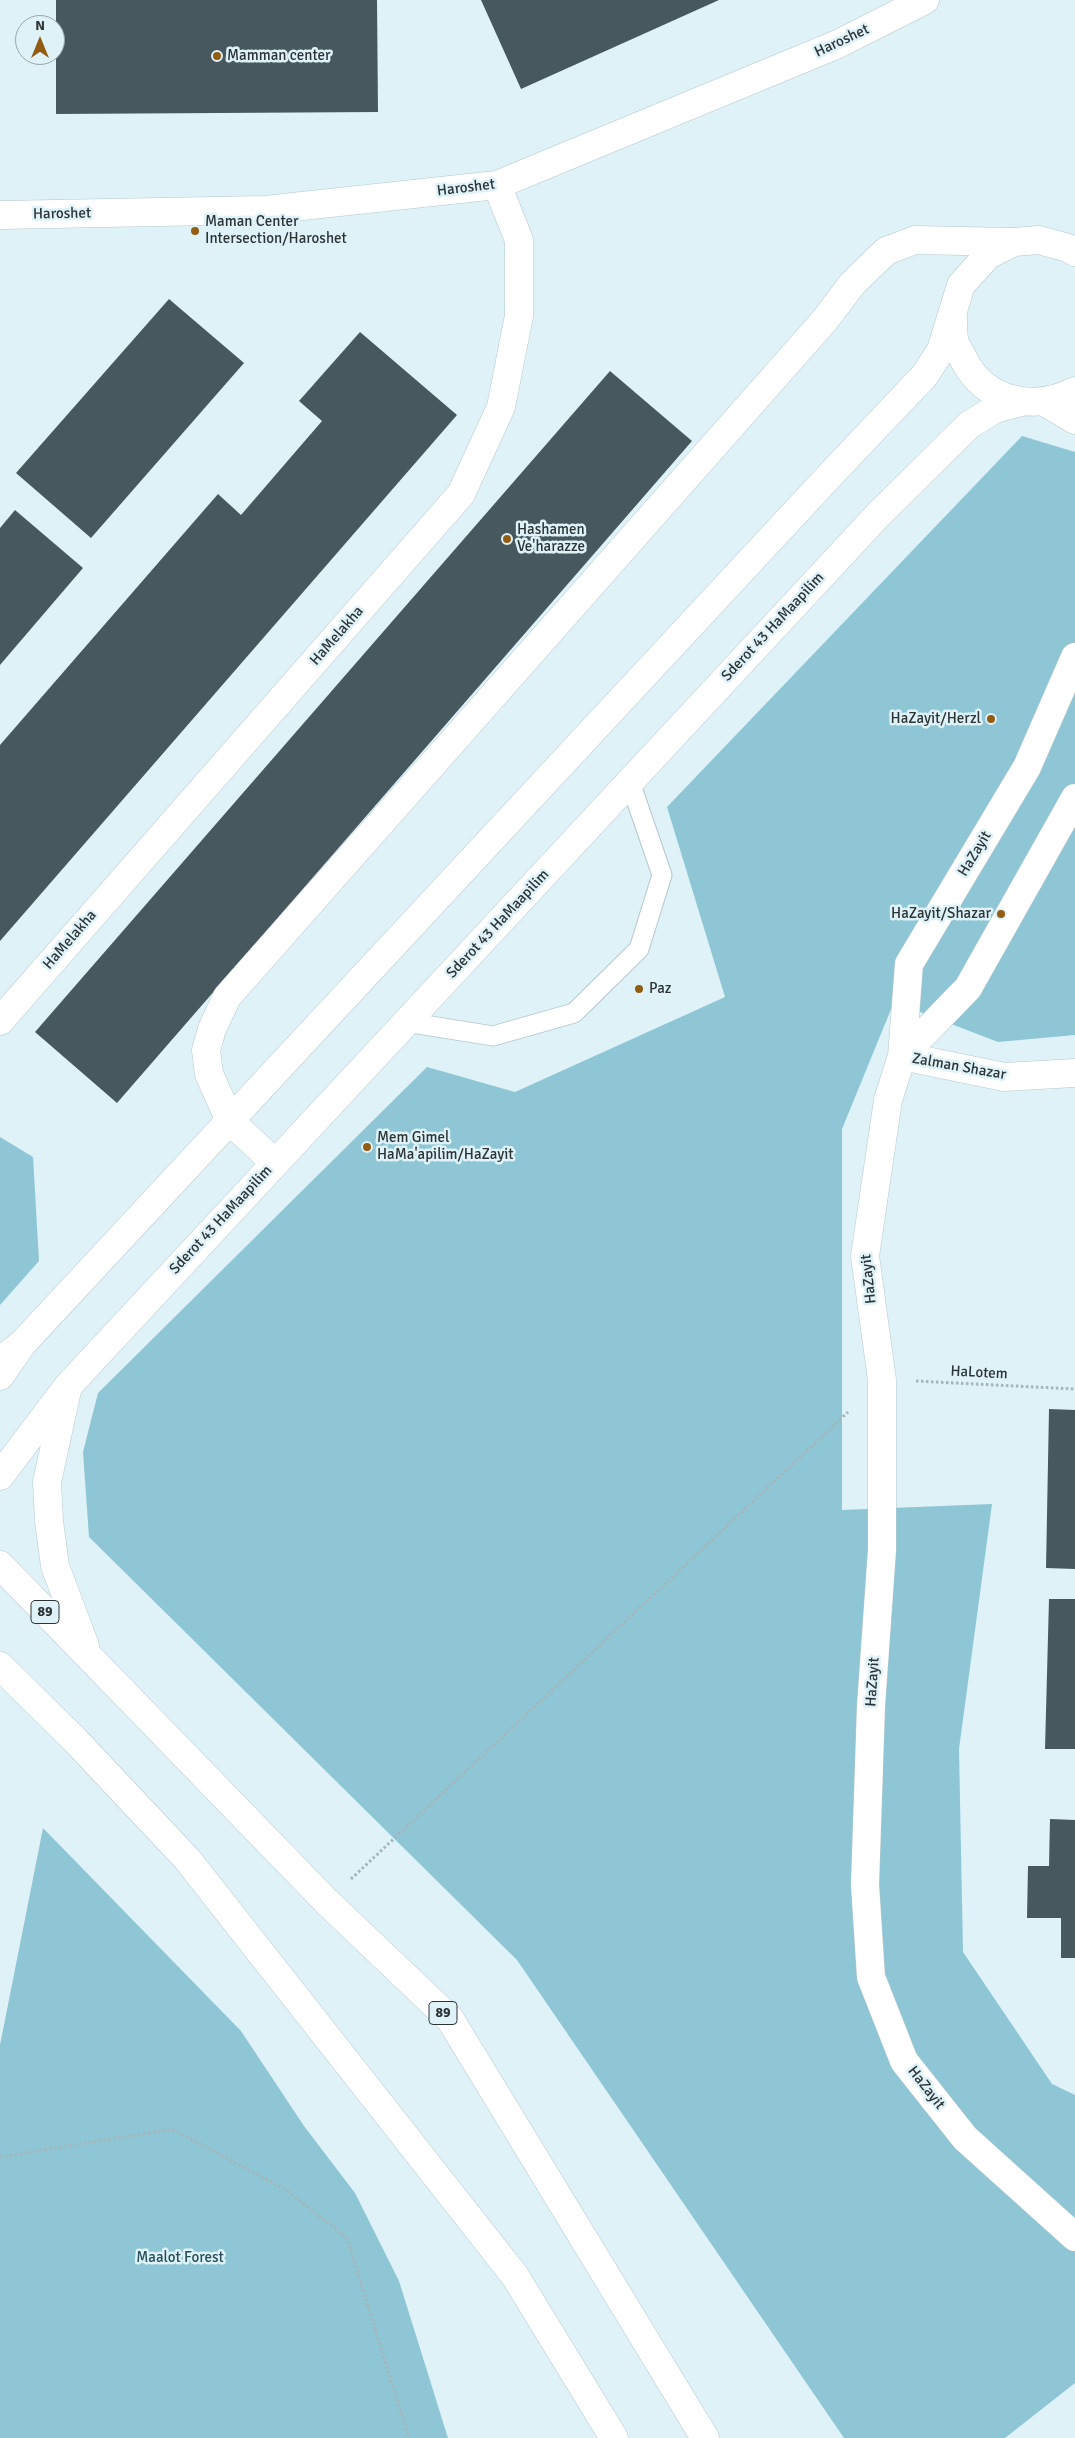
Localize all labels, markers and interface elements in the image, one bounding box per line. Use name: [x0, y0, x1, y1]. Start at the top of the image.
north arrow: [15, 15, 65, 65]
text: N: [35, 17, 45, 34]
street label: Haroshet: [812, 21, 872, 61]
place label: Mamman center: [227, 47, 331, 65]
marker: Mamman center: [211, 50, 223, 62]
street label: Haroshet: [436, 176, 496, 200]
street label: Haroshet: [33, 204, 91, 224]
place label: Maman Center Intersection/Haroshet: [205, 213, 347, 248]
marker: Maman Center Intersection/Haroshet: [189, 225, 201, 237]
place label: Hashamen Ve'harazze: [517, 521, 585, 556]
marker: Hashamen Ve'harazze: [501, 533, 513, 545]
street label: Sderot 43 HaMaapilim: [718, 569, 828, 685]
street label: HaMelakha: [306, 603, 368, 669]
place label: HaZayit/Herzl: [891, 710, 981, 728]
marker: HaZayit/Herzl: [985, 713, 997, 725]
street label: HaZayit: [954, 828, 996, 880]
street label: Sderot 43 HaMaapilim: [443, 866, 553, 982]
place label: HaZayit/Shazar: [891, 905, 991, 923]
street label: HaMelakha: [39, 907, 101, 973]
marker: HaZayit/Shazar: [995, 908, 1007, 920]
place label: Paz: [649, 980, 671, 998]
marker: Paz: [633, 983, 645, 995]
street label: Zalman Shazar: [911, 1050, 1007, 1084]
place label: Mem Gimel HaMa'apilim/HaZayit: [377, 1129, 514, 1164]
marker: Mem Gimel HaMa'apilim/HaZayit: [361, 1141, 373, 1153]
street label: Sderot 43 HaMaapilim: [166, 1162, 276, 1278]
street label: HaZayit: [857, 1253, 881, 1305]
street label: HaLotem: [950, 1363, 1008, 1383]
road number: 89: [31, 1600, 59, 1624]
street label: HaZayit: [862, 1657, 884, 1707]
road number: 89: [429, 2002, 457, 2025]
street label: HaZayit: [904, 2063, 948, 2113]
park label: Maalot Forest: [136, 2249, 224, 2267]

